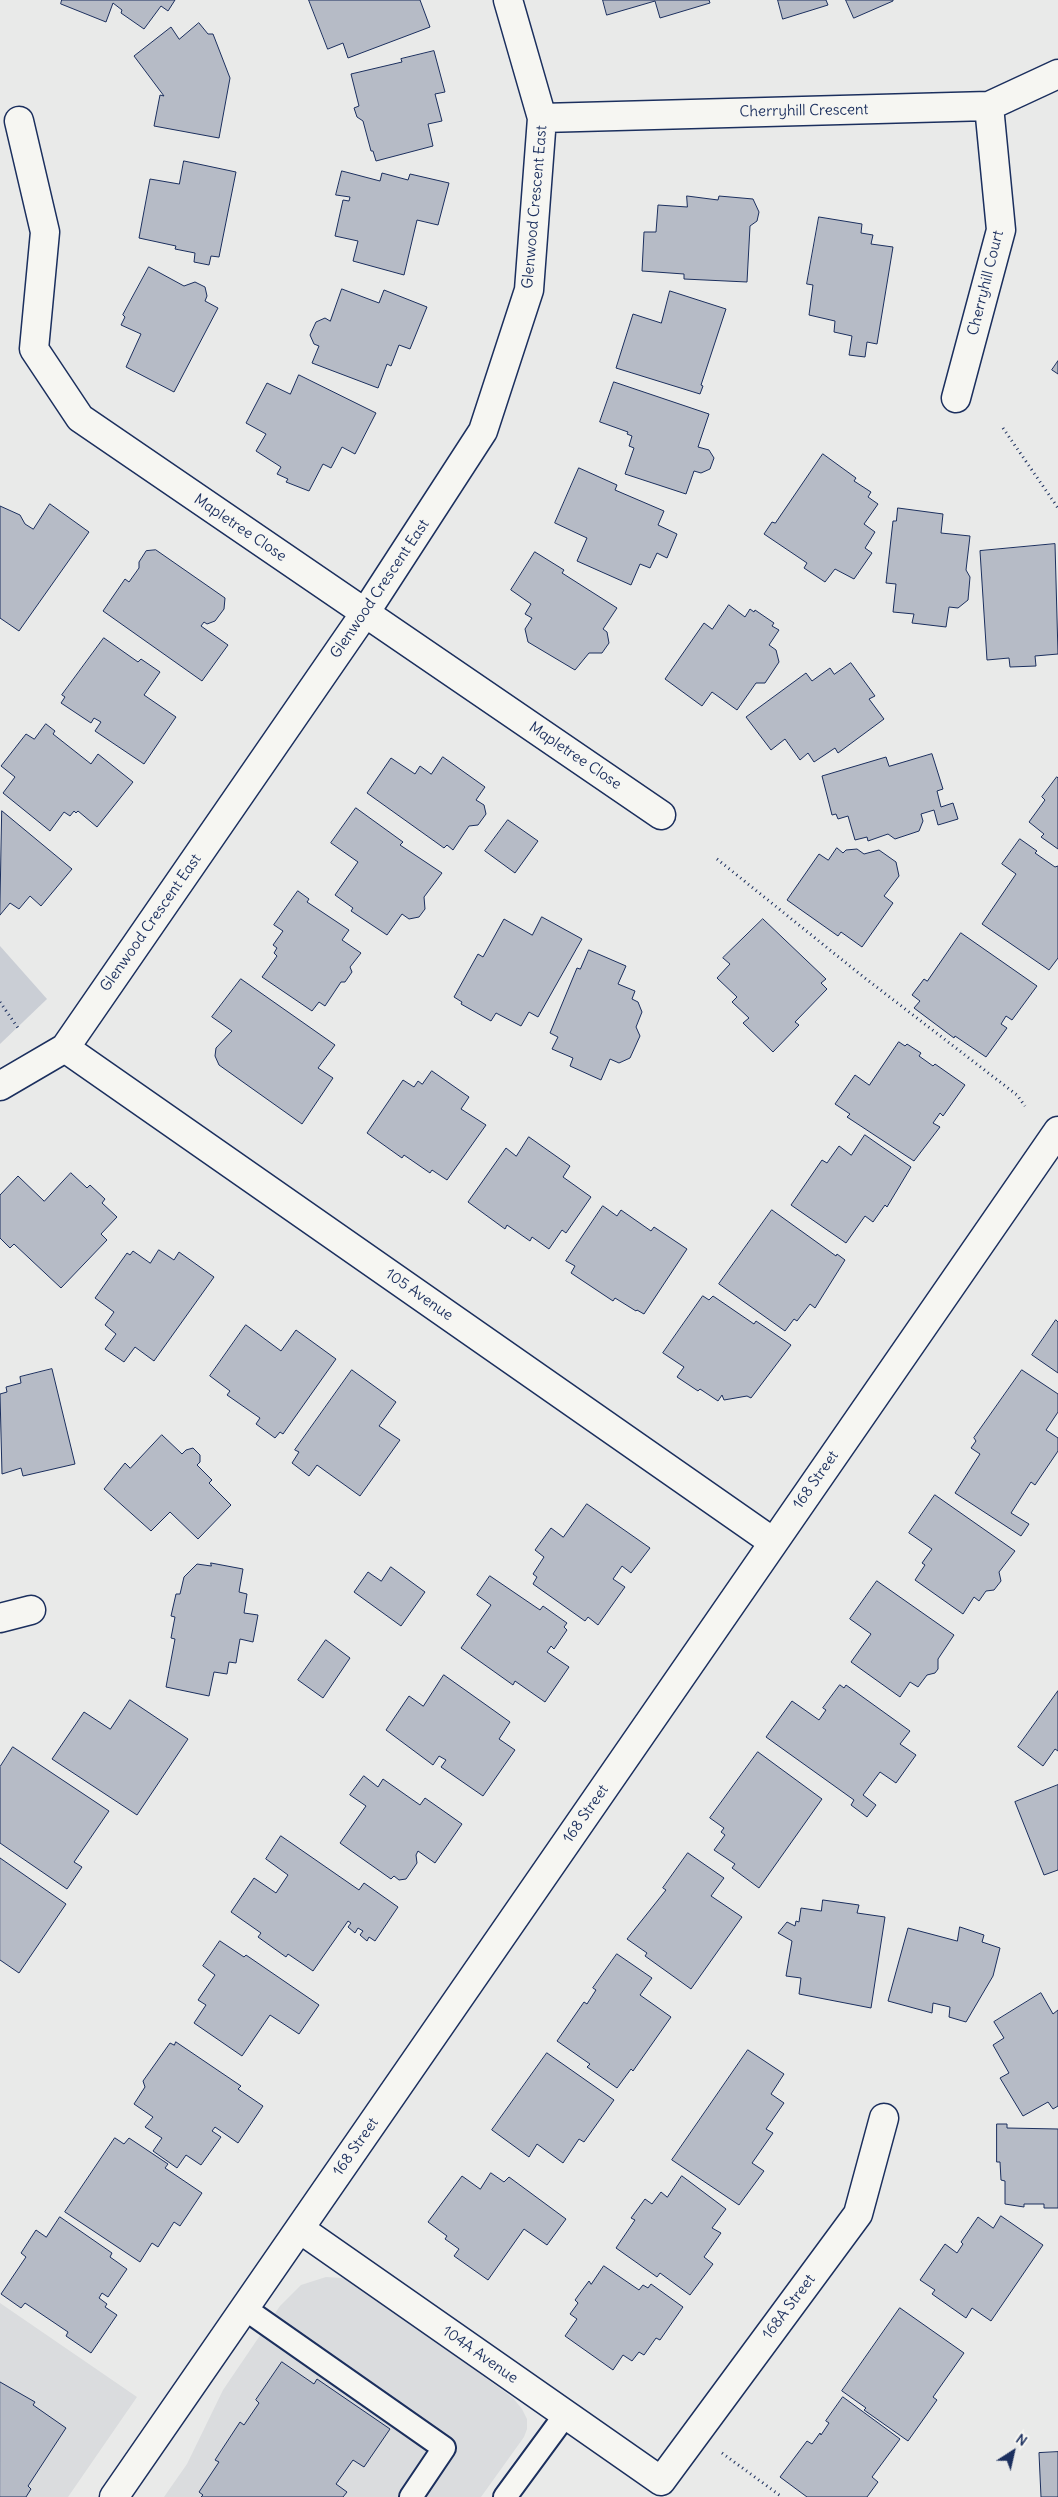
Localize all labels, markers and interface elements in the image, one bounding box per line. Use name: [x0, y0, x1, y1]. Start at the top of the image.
street label: Cherryhill Crescent: [739, 101, 869, 121]
street label: Glenwood Crescent East: [519, 125, 551, 289]
street label: Cherryhill Court: [964, 229, 1008, 337]
street label: Mapletree Close: [190, 490, 290, 566]
street label: Glenwood Crescent East: [327, 516, 433, 662]
street label: Mapletree Close: [525, 718, 625, 794]
street label: Glenwood Crescent East: [97, 851, 205, 995]
street label: 105 Avenue: [382, 1265, 456, 1325]
street label: 168 Street: [789, 1447, 843, 1513]
street label: 168 Street: [559, 1781, 613, 1847]
street label: 168 Street: [329, 2114, 383, 2180]
street label: 168A Street: [759, 2271, 819, 2343]
street label: 104A Avenue: [439, 2322, 521, 2388]
north arrow: [988, 2427, 1038, 2477]
text: N: [1012, 2430, 1031, 2450]

